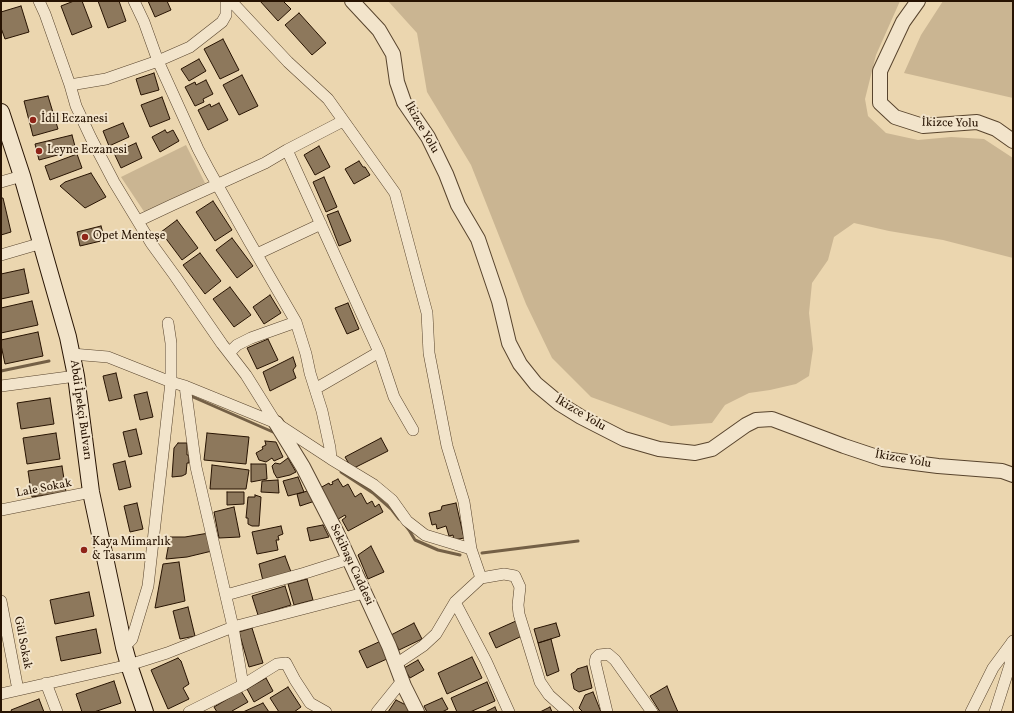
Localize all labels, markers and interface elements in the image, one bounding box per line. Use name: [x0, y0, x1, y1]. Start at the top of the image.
street label: İkizce Yolu: [401, 100, 441, 156]
place label: İdil Eczanesi: [41, 113, 108, 127]
marker: İdil Eczanesi: [28, 115, 38, 125]
street label: İkizce Yolu: [921, 116, 979, 132]
place label: Leyne Eczanesi: [47, 144, 127, 158]
marker: Leyne Eczanesi: [34, 146, 44, 156]
place label: Opet Menteşe: [93, 230, 165, 244]
marker: Opet Menteşe: [80, 232, 90, 242]
street label: Abdi İpekçi Bulvarı: [66, 359, 94, 461]
street label: İkizce Yolu: [552, 393, 608, 435]
street label: İkizce Yolu: [874, 448, 932, 472]
street label: Lale Sokak: [15, 477, 73, 501]
street label: Sekibaşı Caddesi: [326, 522, 376, 608]
place label: Kaya Mimarlık & Tasarım: [92, 536, 171, 564]
marker: Kaya Mimarlık & Tasarım: [79, 545, 89, 555]
street label: Gül Sokak: [10, 615, 34, 671]

